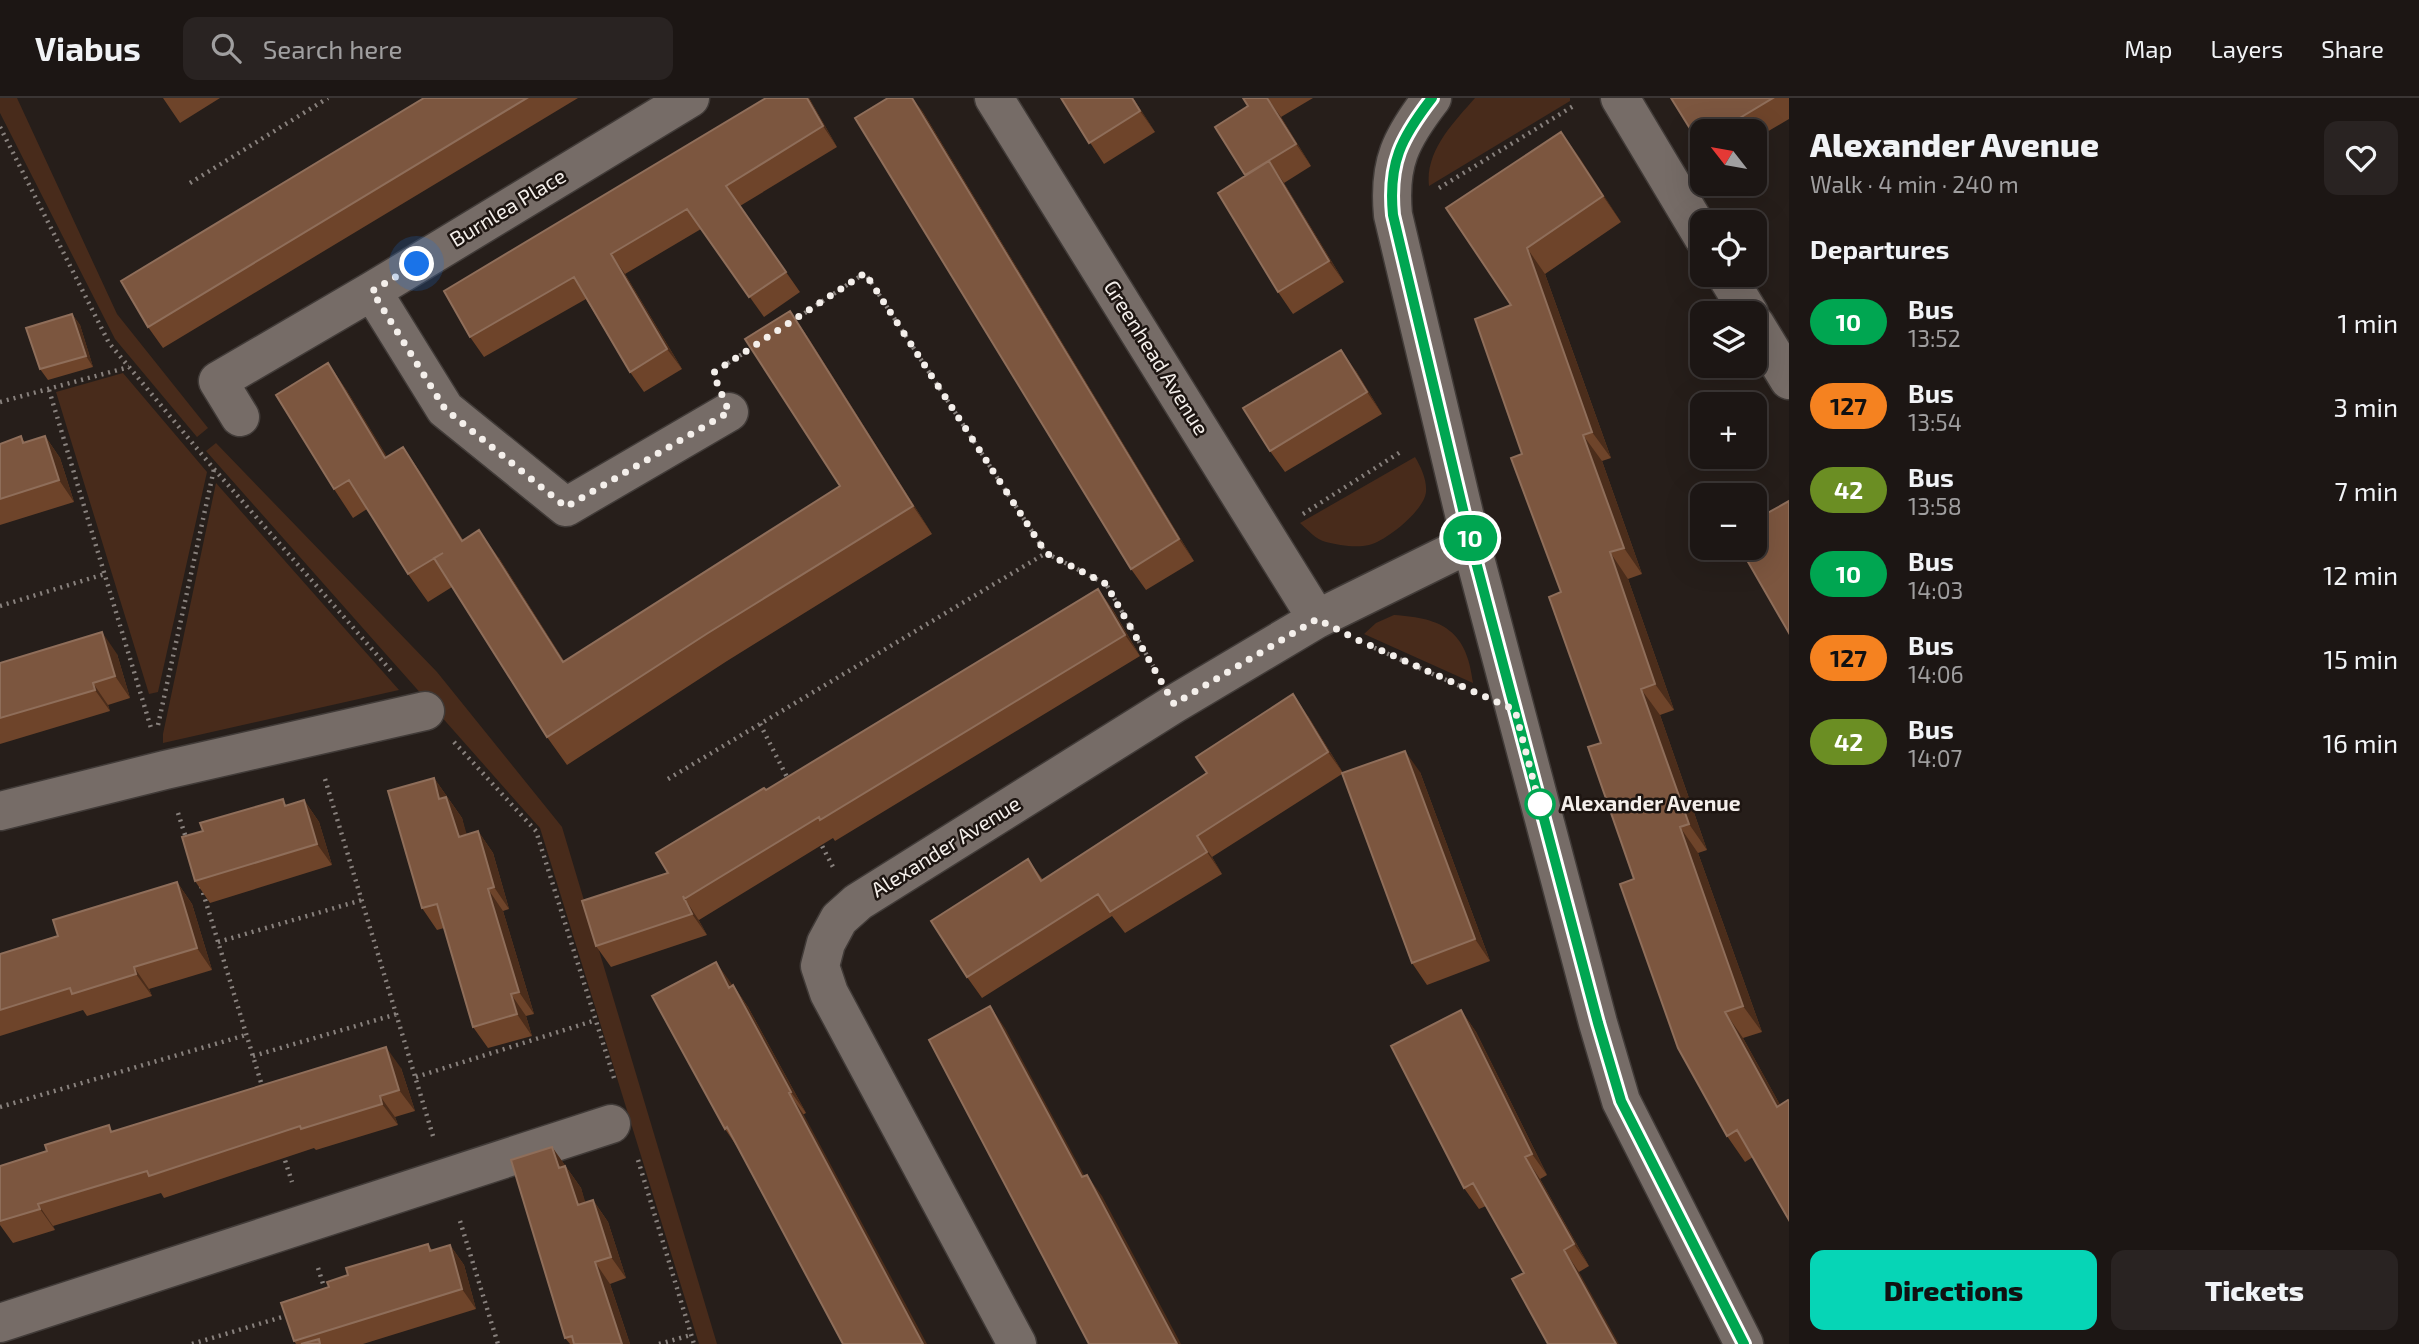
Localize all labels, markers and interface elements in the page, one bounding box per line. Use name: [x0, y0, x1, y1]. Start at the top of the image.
search box: [183, 17, 673, 80]
text: Viabus: [35, 28, 141, 68]
icon: search: [207, 29, 245, 67]
text: Search here: [263, 33, 402, 64]
text: Map: [2124, 34, 2172, 63]
text: Layers: [2210, 34, 2283, 63]
text: Share: [2321, 34, 2384, 63]
north arrow: [1690, 119, 1768, 196]
map controls: [1690, 119, 1767, 560]
button: heart: [2324, 121, 2398, 195]
text: Alexander Avenue: [1810, 124, 2099, 164]
street label: Burnlea Place: [445, 162, 570, 251]
text: Walk · 4 min · 240 m: [1810, 170, 2019, 198]
button: locate: [1690, 210, 1767, 287]
text: Departures: [1810, 233, 1949, 264]
your location: [399, 246, 434, 281]
street label: Greenhead Avenue: [1100, 275, 1215, 439]
text: Bus: [1908, 293, 1954, 324]
button: layers: [1690, 301, 1767, 378]
text: 10: [1836, 307, 1861, 336]
text: 1 min: [2338, 307, 2398, 338]
text: 13:52: [1908, 324, 1961, 352]
text: Bus: [1908, 377, 1954, 408]
text: 127: [1830, 391, 1867, 420]
text: 3 min: [2333, 391, 2398, 422]
button: +: [1690, 392, 1767, 469]
text: 13:54: [1908, 408, 1962, 436]
text: Bus: [1908, 461, 1954, 492]
text: 42: [1834, 475, 1863, 504]
text: 7 min: [2335, 475, 2398, 506]
button: −: [1690, 483, 1767, 560]
text: 13:58: [1908, 492, 1962, 520]
line badge: 10: [1438, 515, 1502, 561]
text: 10: [1457, 523, 1483, 552]
text: Bus: [1908, 545, 1954, 576]
text: 10: [1836, 559, 1861, 588]
text: 12 min: [2323, 559, 2398, 590]
text: 14:03: [1908, 576, 1963, 604]
text: Bus: [1908, 629, 1954, 660]
text: 127: [1830, 643, 1867, 672]
text: 15 min: [2324, 643, 2398, 674]
text: 14:06: [1908, 660, 1964, 688]
text: Bus: [1908, 713, 1954, 744]
text: 42: [1834, 727, 1863, 756]
text: 16 min: [2323, 727, 2398, 758]
text: 14:07: [1908, 744, 1962, 772]
marker: Alexander Avenue: [1525, 789, 1555, 819]
street label: Alexander Avenue: [866, 790, 1024, 902]
place label: Alexander Avenue: [1561, 790, 1741, 815]
button: Directions: [1810, 1250, 2097, 1330]
button: Tickets: [2111, 1250, 2398, 1330]

